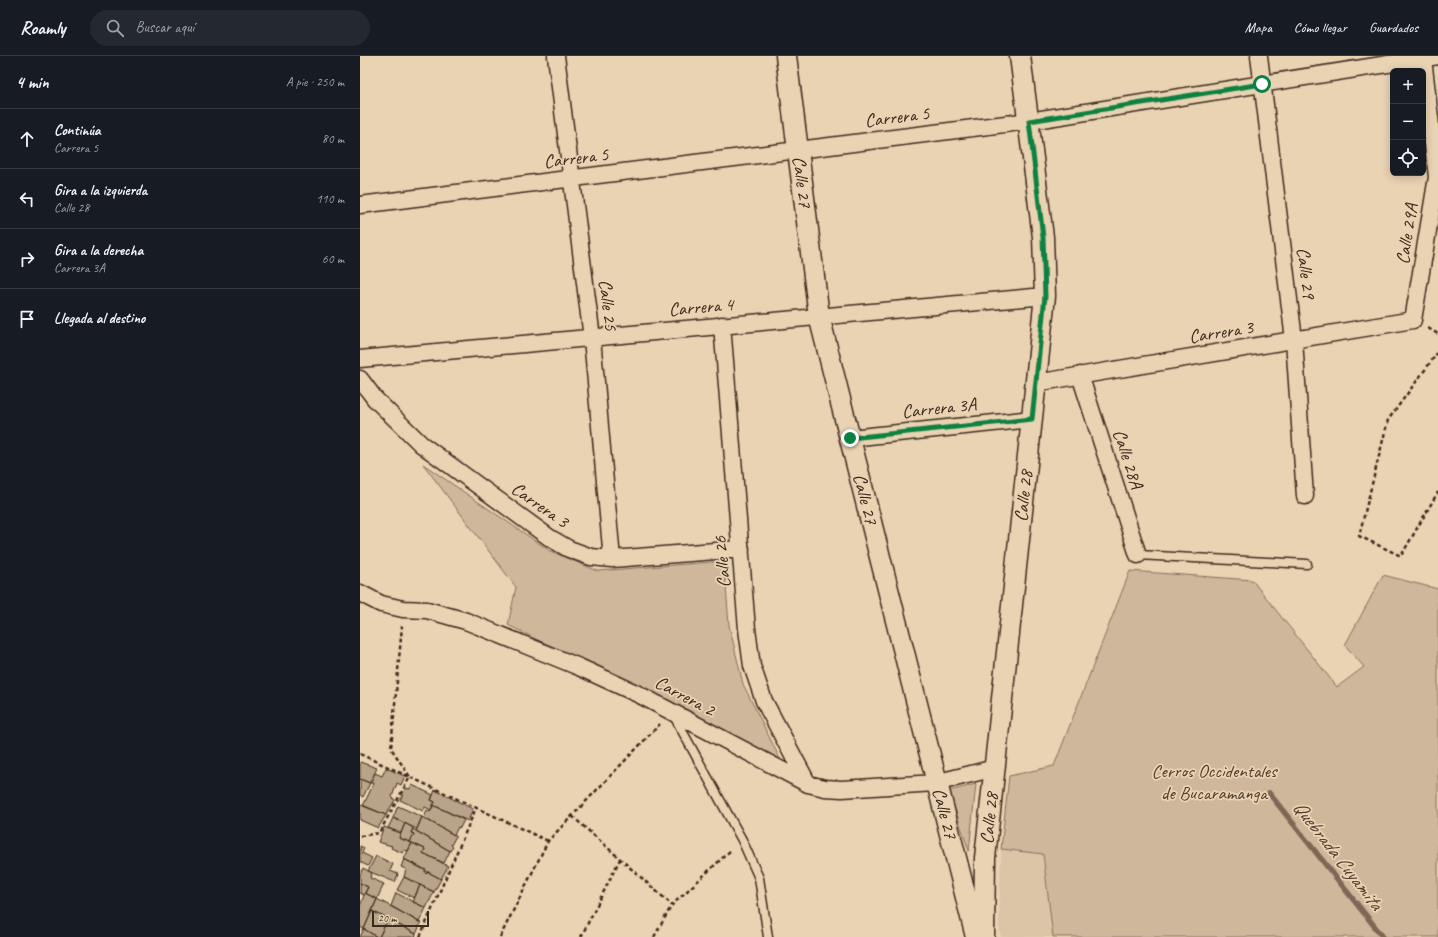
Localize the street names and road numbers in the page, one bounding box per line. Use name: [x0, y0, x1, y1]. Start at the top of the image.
street label: Carrera 5: [863, 101, 932, 133]
street label: Carrera 5: [542, 142, 611, 174]
street label: Calle 27: [787, 155, 817, 211]
street label: Calle 29A: [1390, 201, 1424, 266]
street label: Calle 29: [1291, 246, 1321, 301]
street label: Calle 25: [593, 278, 623, 333]
street label: Carrera 4: [668, 292, 737, 322]
street label: Carrera 3: [1187, 315, 1256, 349]
street label: Carrera 3A: [901, 392, 979, 424]
street label: Calle 28A: [1107, 426, 1149, 493]
street label: Calle 28: [1009, 467, 1039, 523]
street label: Calle 27: [847, 471, 884, 529]
street label: Carrera 3: [507, 477, 575, 534]
street label: Calle 26: [708, 534, 736, 589]
street label: Carrera 2: [651, 670, 721, 723]
street label: Calle 27: [927, 785, 963, 843]
street label: Calle 28: [975, 789, 1004, 845]

